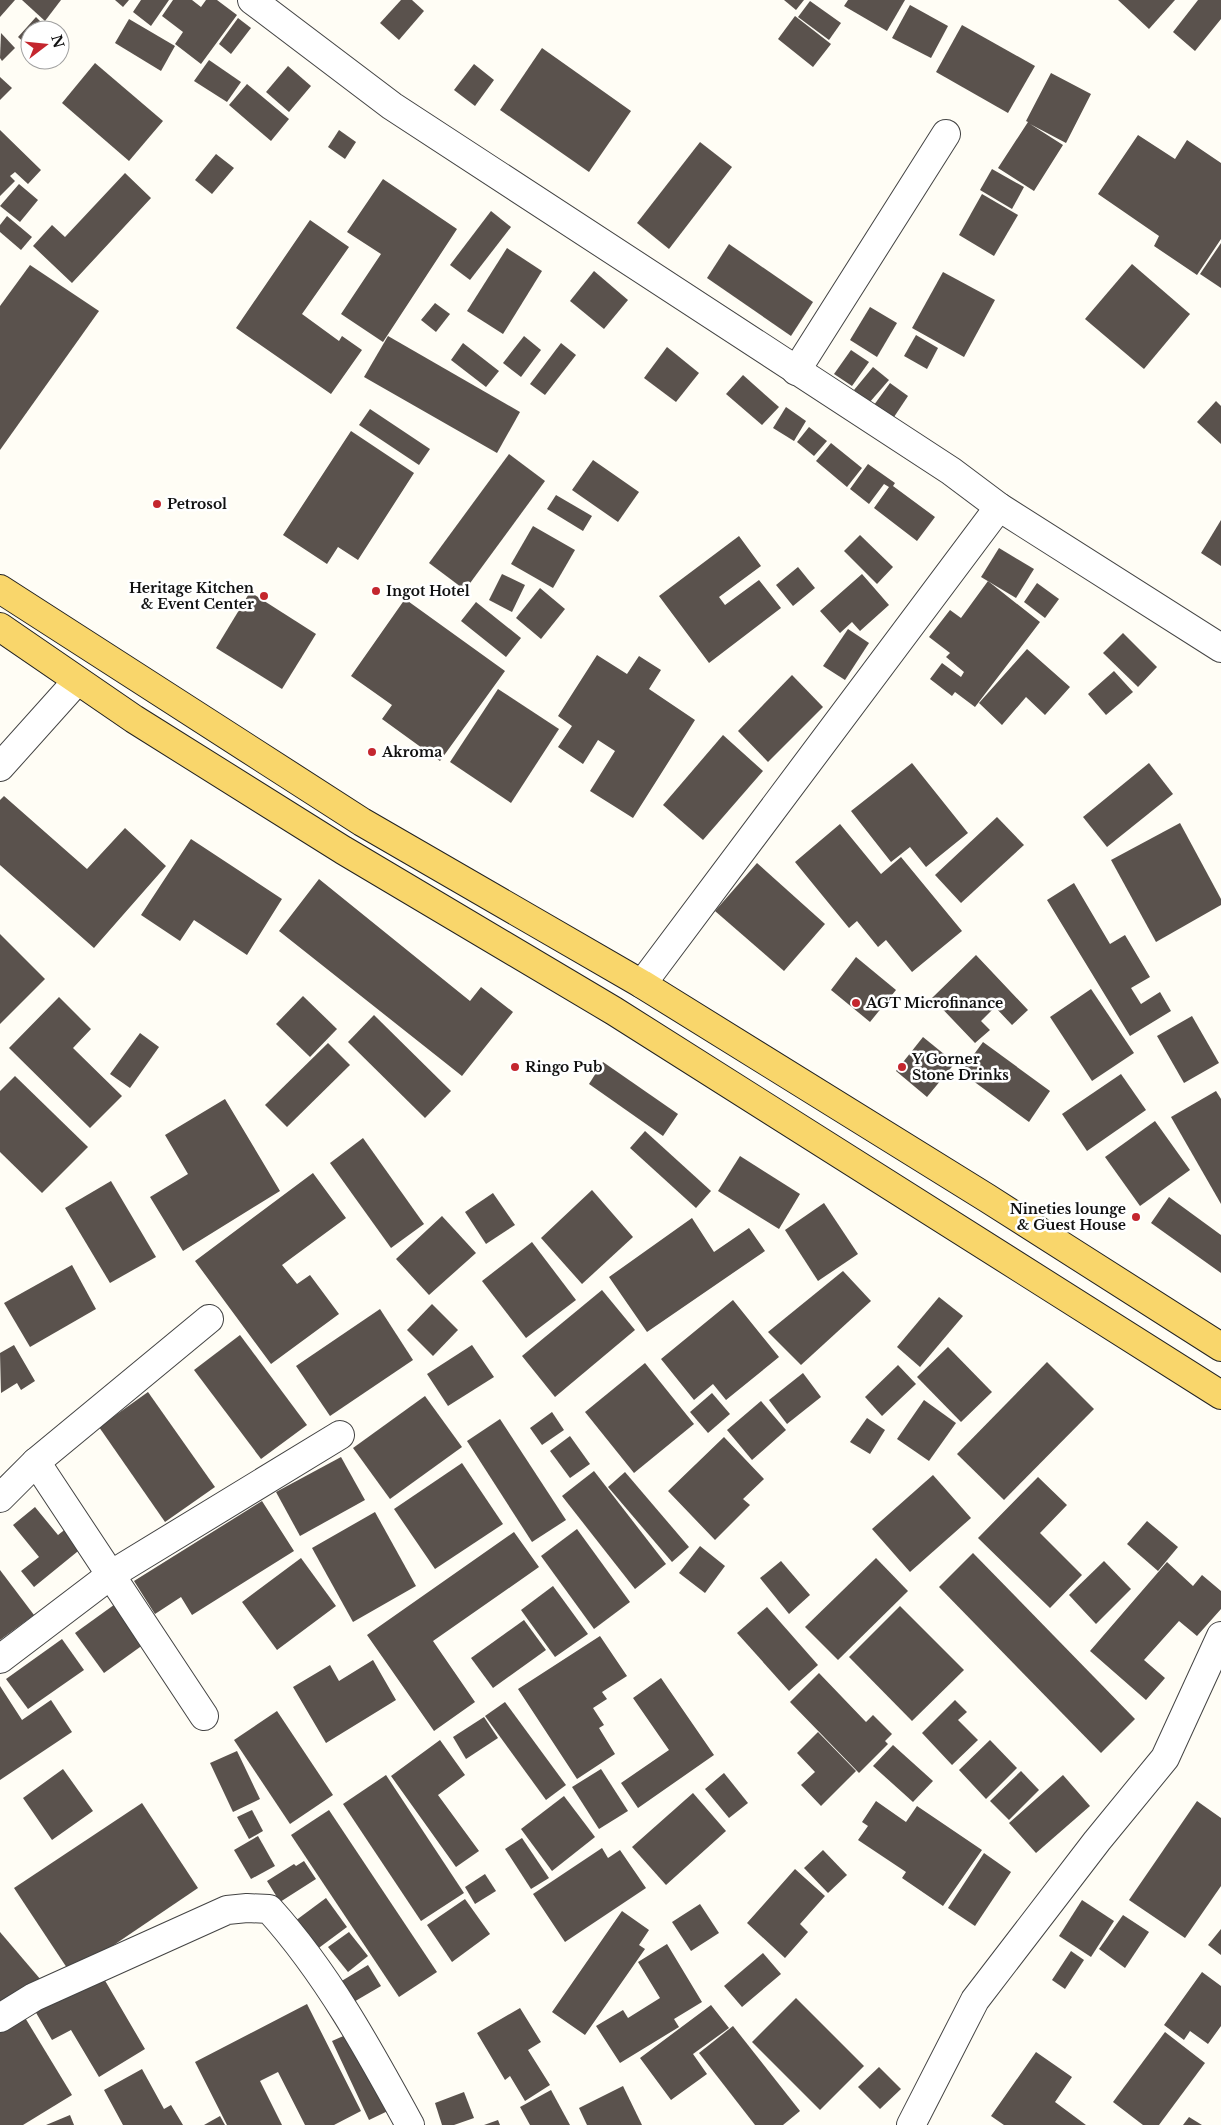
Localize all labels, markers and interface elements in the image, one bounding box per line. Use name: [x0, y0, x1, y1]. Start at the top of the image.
north arrow: [20, 20, 70, 70]
text: N: [47, 33, 68, 50]
place label: Petrosol: [167, 495, 227, 513]
marker: Petrosol: [151, 498, 163, 510]
place label: Heritage Kitchen & Event Center: [129, 579, 254, 613]
place label: Ingot Hotel: [386, 582, 470, 600]
marker: Ingot Hotel: [370, 585, 382, 597]
marker: Heritage Kitchen & Event Center: [258, 590, 270, 602]
place label: Akroma: [381, 743, 442, 761]
marker: Akroma: [366, 746, 378, 758]
place label: AGT Microfinance: [865, 994, 1003, 1012]
marker: AGT Microfinance: [850, 997, 862, 1009]
place label: Y Gorner Stone Drinks: [911, 1050, 1009, 1084]
place label: Ringo Pub: [525, 1058, 602, 1076]
marker: Ringo Pub: [509, 1061, 521, 1073]
marker: Y Gorner Stone Drinks: [896, 1061, 908, 1073]
place label: Nineties lounge & Guest House: [1010, 1200, 1126, 1234]
marker: Nineties lounge & Guest House: [1130, 1211, 1142, 1223]

